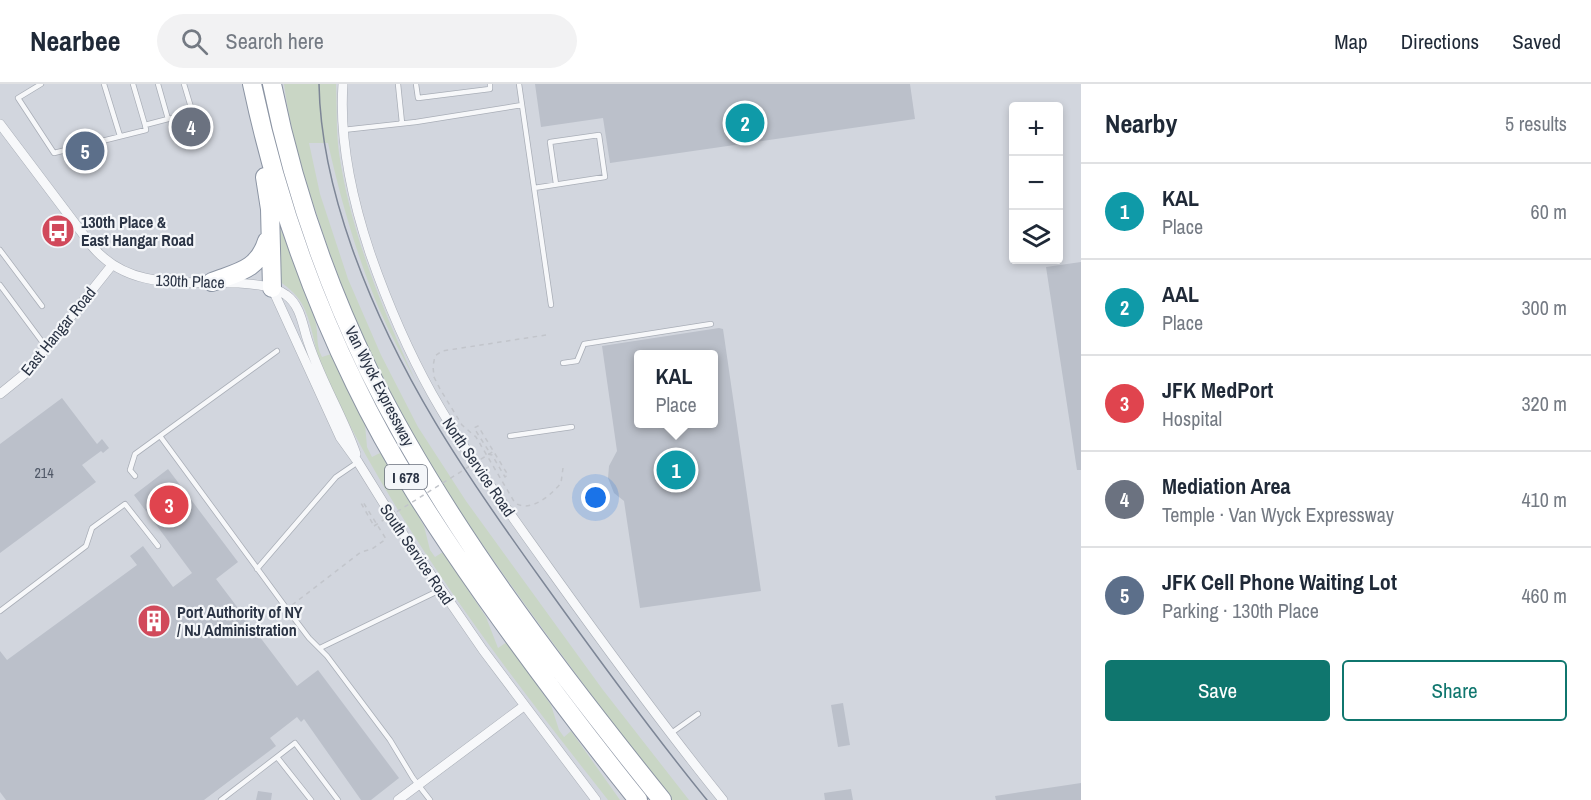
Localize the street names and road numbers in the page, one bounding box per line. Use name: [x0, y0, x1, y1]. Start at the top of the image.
street label: 130th Place: [155, 269, 225, 293]
street label: East Hangar Road: [15, 282, 101, 380]
street label: Van Wyck Expressway: [340, 322, 420, 450]
street label: North Service Road: [438, 413, 520, 521]
road number: I 678: [385, 465, 427, 489]
street label: South Service Road: [375, 499, 459, 609]

